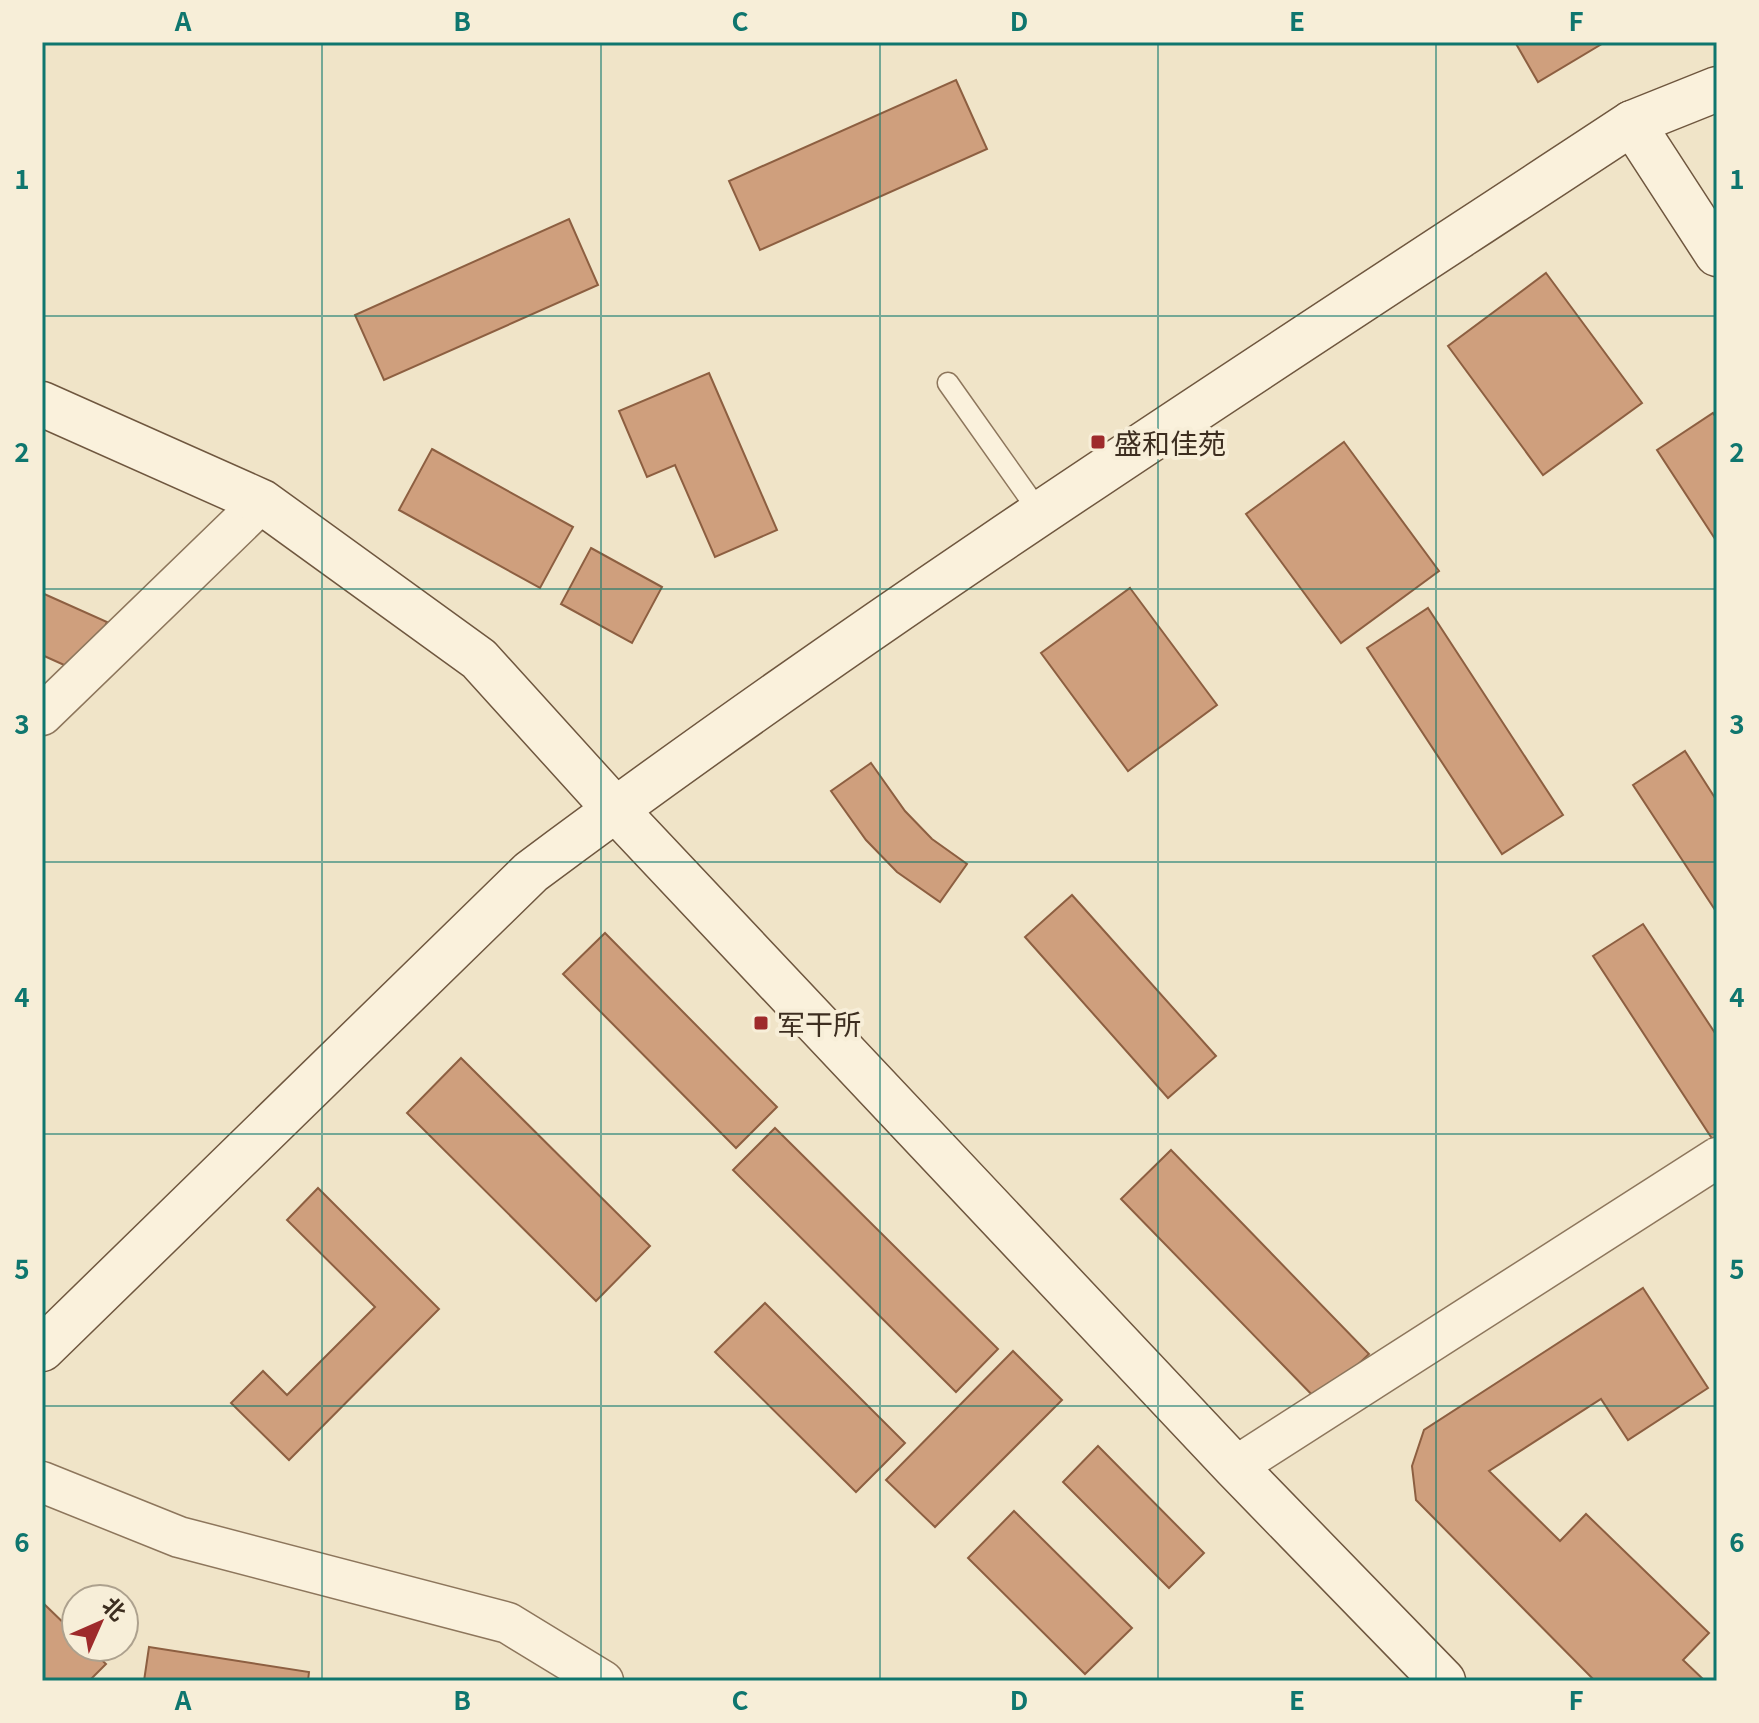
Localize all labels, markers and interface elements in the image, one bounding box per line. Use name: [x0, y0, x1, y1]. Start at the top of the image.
text: A: [174, 1, 192, 38]
text: B: [453, 1, 471, 38]
text: C: [731, 1, 749, 38]
text: D: [1010, 1, 1028, 38]
text: E: [1289, 1, 1305, 38]
text: F: [1568, 1, 1584, 38]
text: 1: [14, 159, 30, 196]
text: 1: [1729, 159, 1745, 196]
place label: 盛和佳苑: [1114, 422, 1226, 462]
text: 2: [14, 432, 30, 469]
text: 2: [1729, 432, 1745, 469]
marker: 盛和佳苑: [1089, 433, 1107, 451]
text: 3: [14, 704, 30, 741]
text: 3: [1729, 704, 1745, 741]
text: 4: [14, 977, 30, 1014]
text: 4: [1729, 977, 1745, 1014]
place label: 军干所: [777, 1003, 861, 1043]
marker: 军干所: [752, 1014, 770, 1032]
text: 5: [14, 1249, 30, 1286]
text: 5: [1729, 1249, 1745, 1286]
text: 6: [14, 1522, 30, 1559]
text: 6: [1729, 1522, 1745, 1559]
north arrow: [60, 1583, 140, 1663]
text: 北: [96, 1588, 135, 1627]
text: A: [174, 1680, 192, 1717]
text: B: [453, 1680, 471, 1717]
text: C: [731, 1680, 749, 1717]
text: D: [1010, 1680, 1028, 1717]
text: E: [1289, 1680, 1305, 1717]
text: F: [1568, 1680, 1584, 1717]

